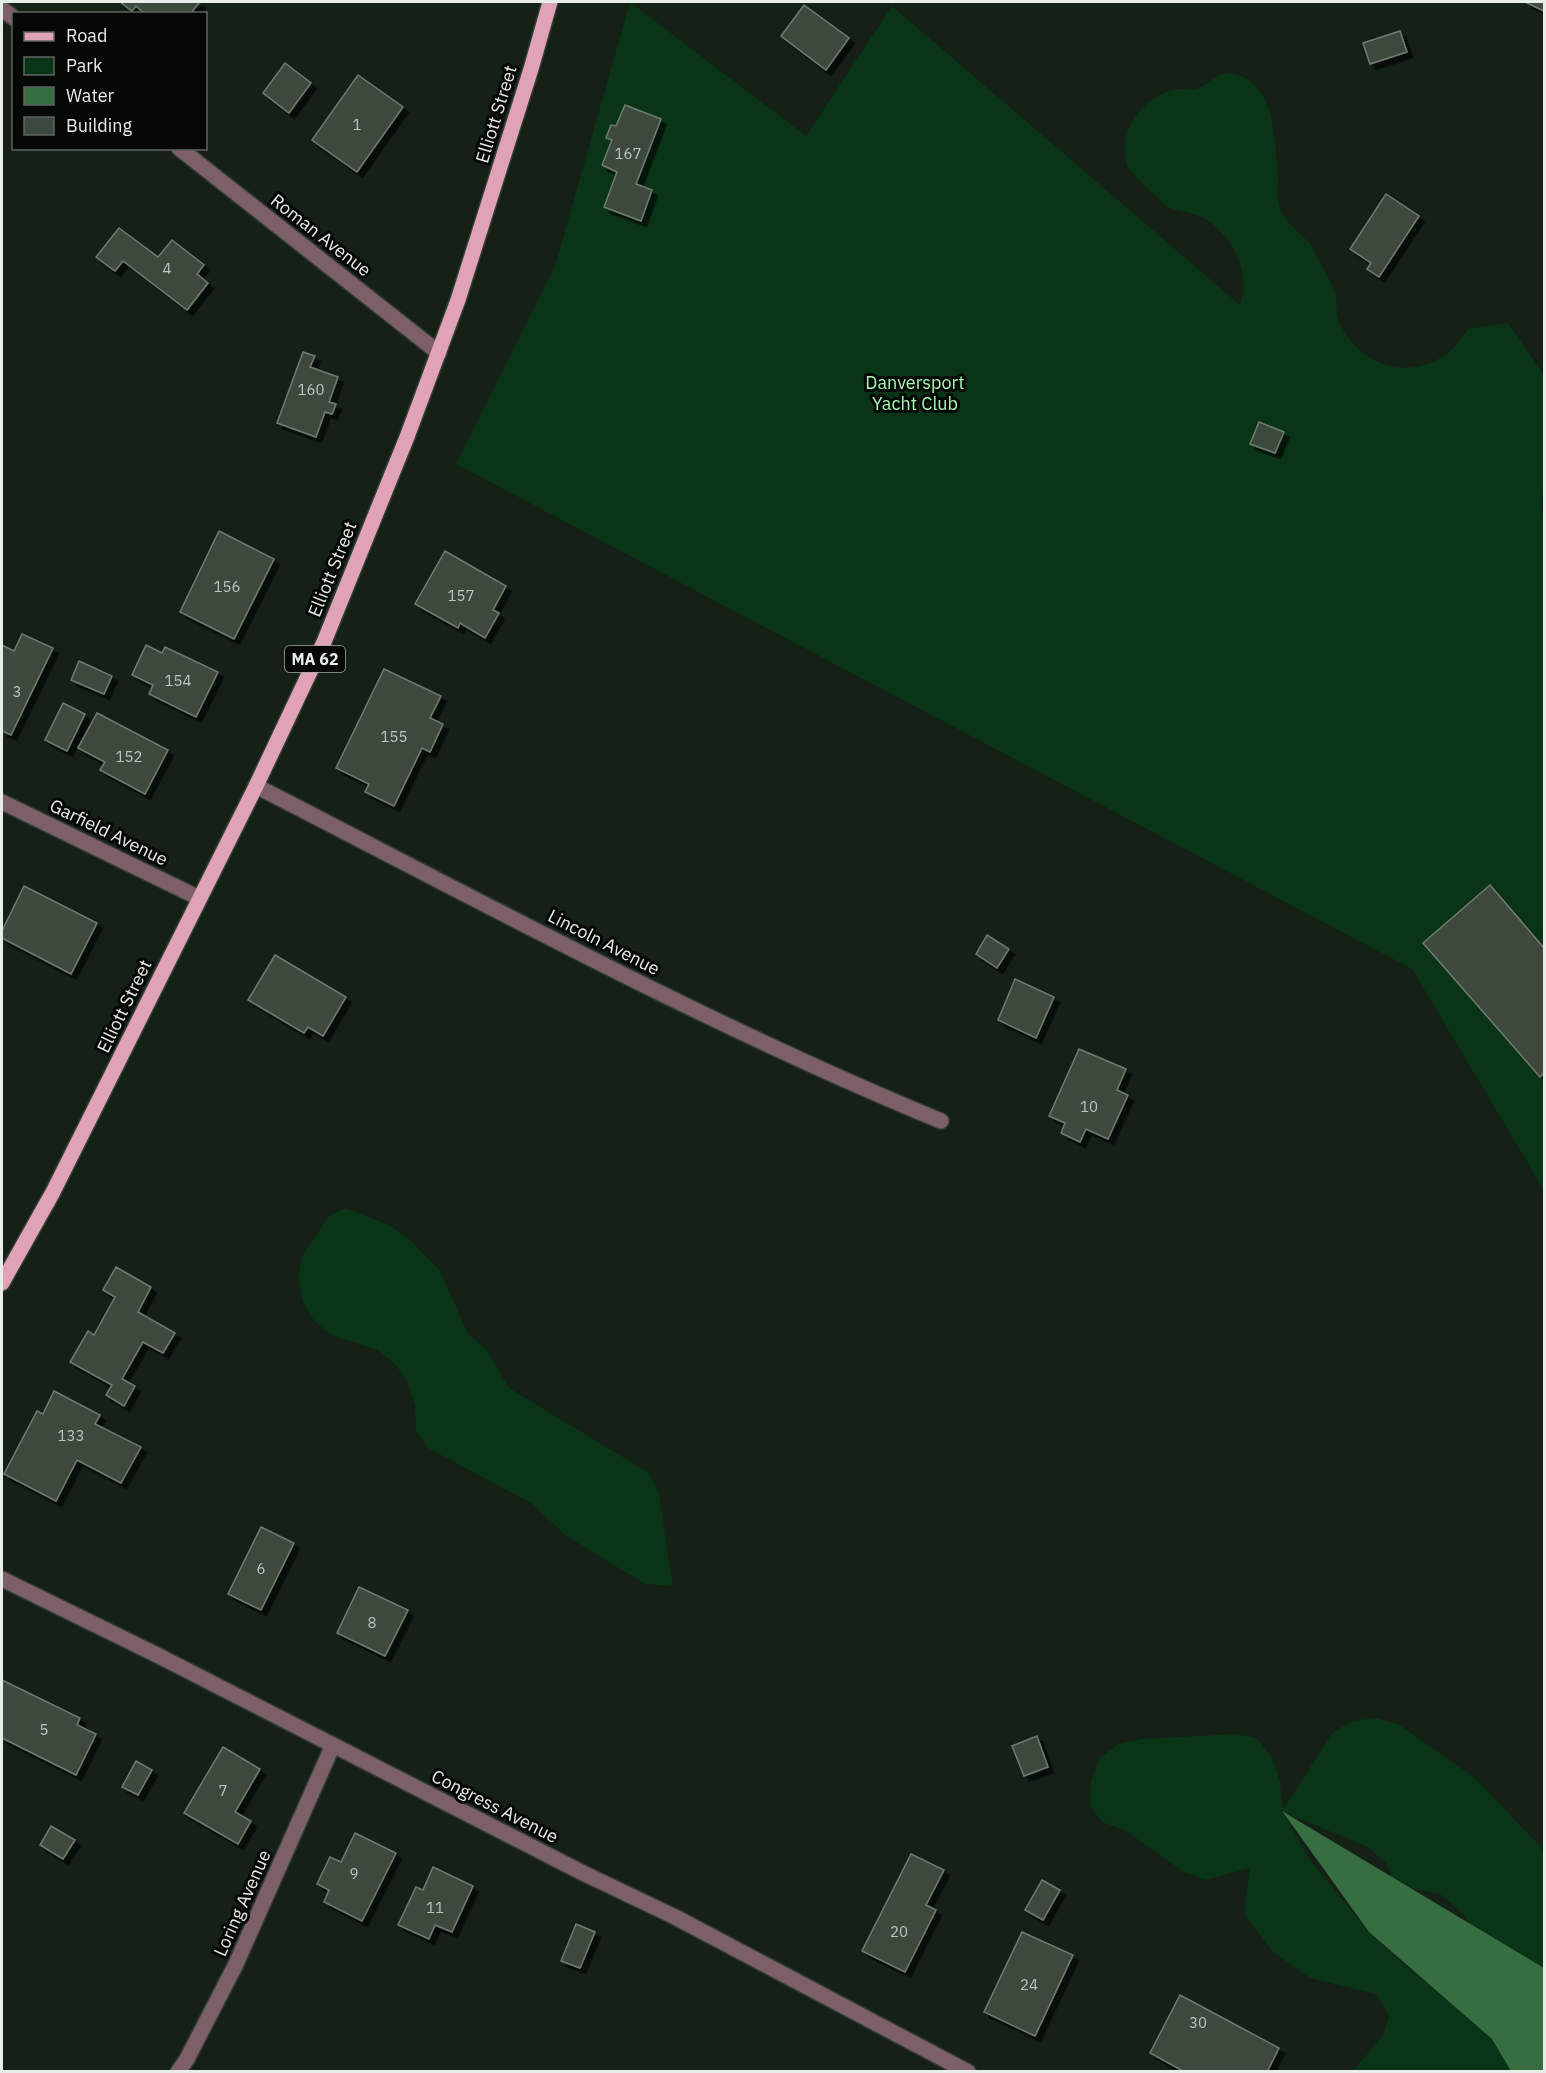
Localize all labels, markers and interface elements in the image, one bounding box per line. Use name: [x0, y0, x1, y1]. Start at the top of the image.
legend: [12, 12, 207, 150]
text: Road: [66, 24, 107, 47]
text: Park: [66, 54, 103, 77]
street label: Elliott Street: [470, 62, 522, 166]
text: Water: [66, 84, 115, 107]
text: Building: [66, 114, 133, 137]
house number: 1: [352, 115, 362, 134]
house number: 167: [614, 144, 642, 163]
street label: Roman Avenue: [266, 189, 376, 281]
house number: 4: [162, 259, 172, 278]
park label: Danversport Yacht Club: [865, 371, 965, 415]
house number: 160: [297, 380, 325, 399]
street label: Elliott Street: [302, 518, 362, 620]
house number: 156: [213, 577, 241, 596]
house number: 157: [447, 586, 475, 605]
road number: MA 62: [285, 646, 345, 672]
house number: 154: [164, 671, 192, 690]
house number: 3: [12, 682, 22, 701]
house number: 155: [380, 727, 408, 746]
house number: 152: [115, 747, 143, 766]
street label: Garfield Avenue: [46, 793, 172, 871]
street label: Lincoln Avenue: [544, 904, 664, 980]
street label: Elliott Street: [92, 956, 156, 1056]
house number: 10: [1080, 1097, 1098, 1116]
house number: 133: [57, 1426, 85, 1445]
house number: 6: [256, 1559, 266, 1578]
house number: 8: [367, 1613, 377, 1632]
house number: 5: [39, 1720, 49, 1739]
street label: Congress Avenue: [428, 1764, 562, 1848]
house number: 7: [218, 1781, 228, 1800]
street label: Loring Avenue: [208, 1846, 276, 1960]
house number: 9: [349, 1864, 359, 1883]
house number: 11: [426, 1898, 444, 1917]
house number: 20: [890, 1922, 908, 1941]
house number: 24: [1020, 1975, 1038, 1994]
house number: 30: [1189, 2013, 1207, 2032]

